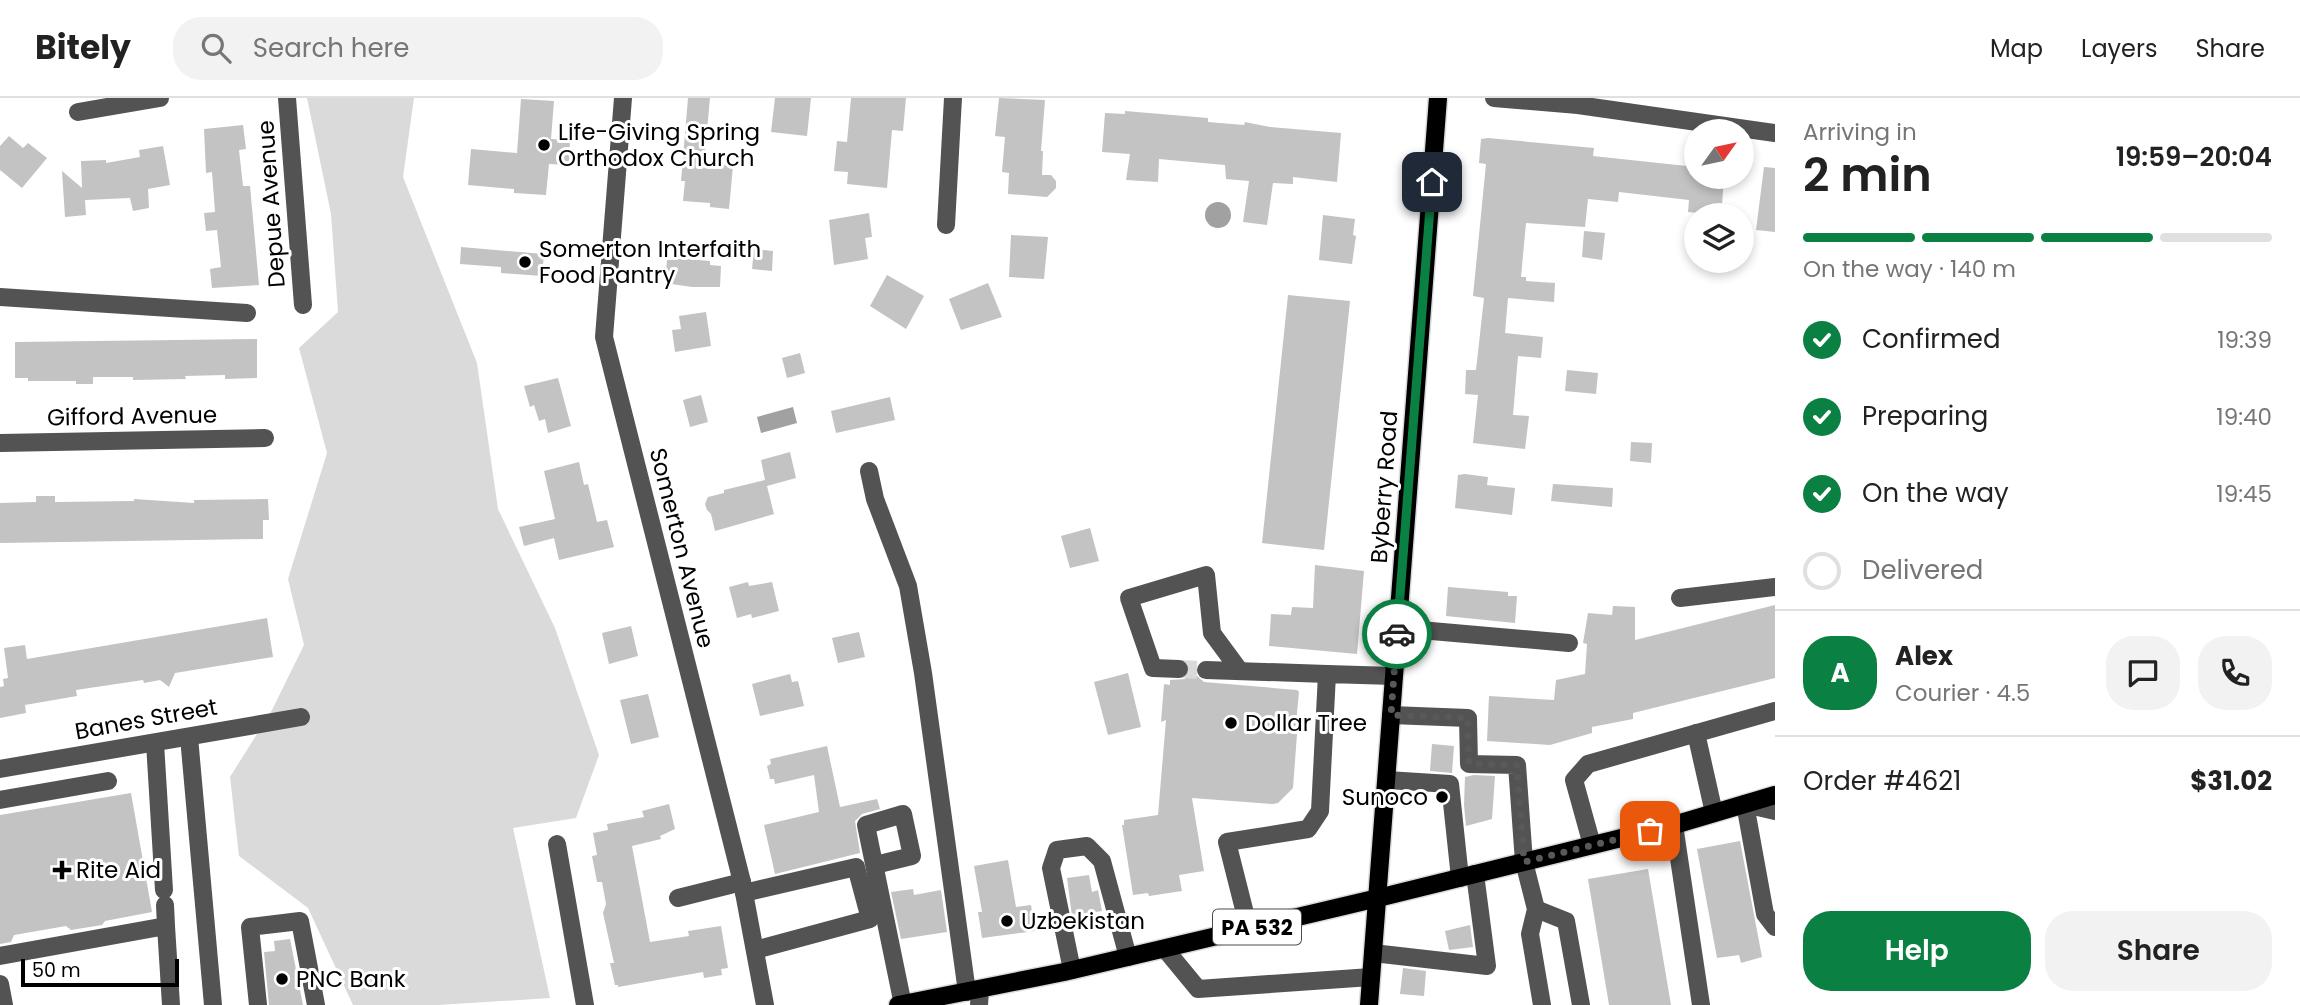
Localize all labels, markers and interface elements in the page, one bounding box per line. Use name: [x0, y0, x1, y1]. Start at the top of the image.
search box: [173, 17, 663, 80]
text: Bitely: [35, 24, 131, 71]
icon: search: [197, 29, 235, 67]
text: Search here: [253, 30, 409, 66]
text: Map: [1990, 32, 2043, 65]
text: Layers: [2081, 32, 2157, 65]
text: Share: [2195, 32, 2265, 65]
place label: Life-Giving Spring Orthodox Church: [558, 116, 760, 174]
text: Arriving in: [1803, 116, 1917, 148]
street label: Depue Avenue: [249, 119, 293, 289]
north arrow: [1684, 119, 1754, 189]
map controls: [1684, 119, 1754, 273]
marker: Life-Giving Spring Orthodox Church: [536, 137, 552, 153]
text: 19:59–20:04: [2116, 139, 2272, 175]
text: 2 min: [1803, 143, 1932, 207]
pin: [1402, 152, 1462, 212]
icon: home: [1413, 163, 1451, 201]
button: layers: [1684, 203, 1754, 273]
place label: Somerton Interfaith Food Pantry: [539, 233, 761, 291]
text: On the way · 140 m: [1803, 253, 2016, 285]
marker: Somerton Interfaith Food Pantry: [517, 254, 533, 270]
icon: check: [1803, 321, 1841, 359]
text: Confirmed: [1862, 321, 2000, 357]
text: 19:39: [2217, 324, 2272, 356]
icon: check: [1803, 398, 1841, 436]
text: Preparing: [1862, 398, 1988, 434]
street label: Gifford Avenue: [47, 399, 217, 433]
text: 19:40: [2216, 401, 2272, 433]
street label: Byberry Road: [1363, 410, 1405, 564]
street label: Somerton Avenue: [642, 445, 722, 651]
icon: check: [1803, 475, 1841, 513]
text: On the way: [1862, 475, 2009, 511]
text: 19:45: [2216, 478, 2272, 510]
text: Delivered: [1862, 552, 1983, 588]
courier: [1362, 599, 1432, 669]
icon: car: [1378, 615, 1416, 653]
button: chat: [2106, 636, 2180, 710]
button: phone: [2198, 636, 2272, 710]
text: Alex: [1895, 638, 1953, 674]
text: A: [1830, 655, 1850, 691]
text: Courier · 4.5: [1895, 677, 2030, 709]
street label: Banes Street: [72, 691, 220, 747]
place label: Dollar Tree: [1245, 707, 1367, 739]
marker: Dollar Tree: [1223, 715, 1239, 731]
text: Order #4621: [1803, 763, 1961, 799]
text: $31.02: [2190, 763, 2272, 799]
place label: Sunoco: [1342, 781, 1428, 813]
marker: Sunoco: [1434, 789, 1450, 805]
pin: [1620, 801, 1680, 861]
icon: bag: [1631, 812, 1669, 850]
place label: Rite Aid: [76, 854, 161, 886]
marker: Rite Aid: [54, 862, 70, 878]
place label: Uzbekistan: [1021, 905, 1145, 937]
road number: PA 532: [1213, 910, 1301, 944]
button: Help: [1803, 911, 2031, 991]
button: Share: [2045, 911, 2272, 991]
marker: Uzbekistan: [999, 913, 1015, 929]
scale bar: [21, 956, 178, 988]
text: 50 m: [32, 957, 81, 984]
place label: PNC Bank: [296, 963, 406, 995]
marker: PNC Bank: [274, 971, 290, 987]

